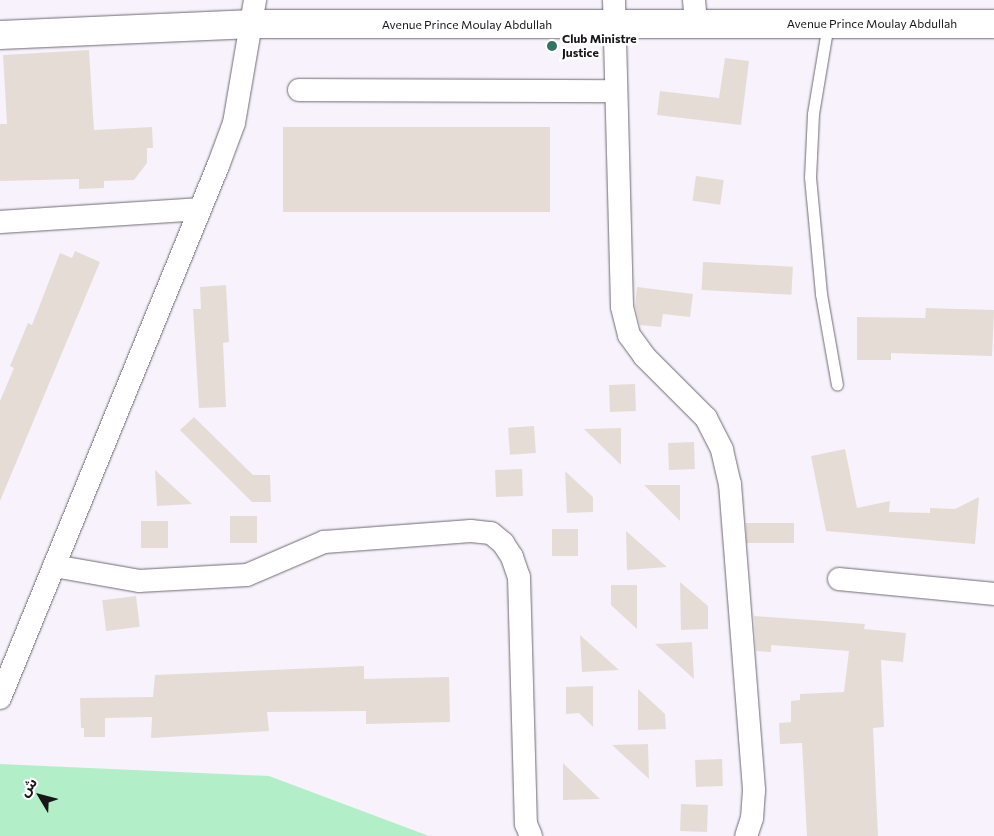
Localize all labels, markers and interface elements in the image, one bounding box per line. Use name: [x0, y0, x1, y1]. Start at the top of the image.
street label: Avenue Prince Moulay Abdullah: [787, 17, 957, 31]
street label: Avenue Prince Moulay Abdullah: [382, 18, 552, 32]
place label: Club Ministre Justice: [562, 32, 637, 60]
marker: Club Ministre Justice: [546, 40, 558, 52]
north arrow: [15, 771, 65, 821]
text: ش: [15, 774, 40, 799]

